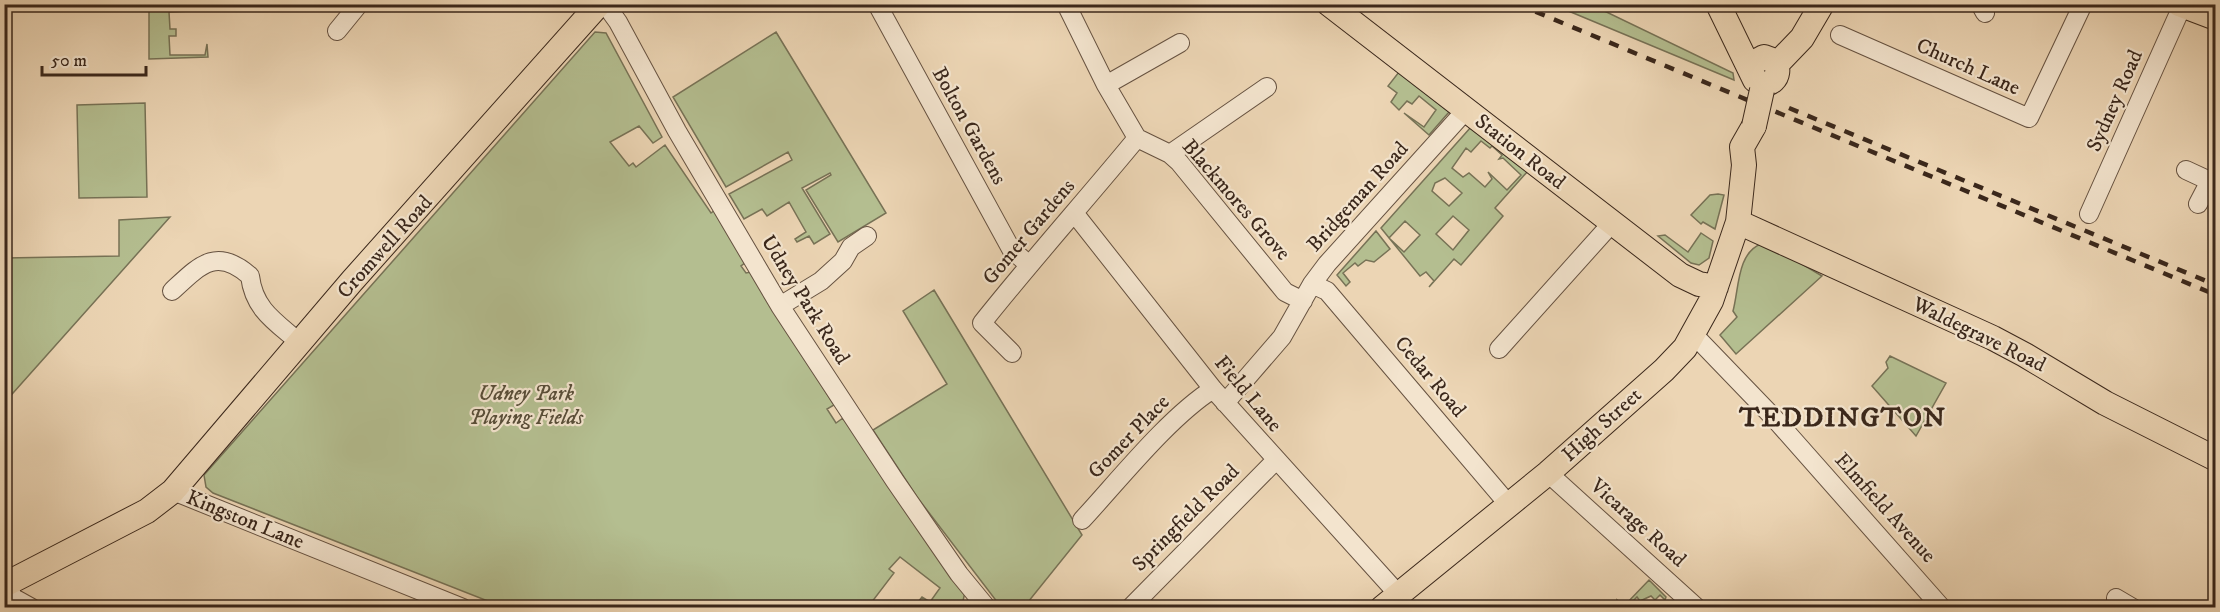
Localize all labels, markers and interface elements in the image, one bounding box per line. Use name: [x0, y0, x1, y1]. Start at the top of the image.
street label: Church Lane: [1912, 33, 2024, 102]
scale bar: [42, 39, 146, 77]
street label: Sydney Road: [2081, 46, 2149, 156]
text: 50 m: [51, 50, 87, 72]
street label: Bolton Gardens: [926, 63, 1012, 189]
street label: Station Road: [1469, 109, 1571, 196]
street label: Blackmores Grove: [1176, 134, 1296, 266]
street label: Bridgeman Road: [1302, 136, 1415, 258]
street label: Gomer Gardens: [977, 174, 1081, 290]
street label: Cromwell Road: [332, 190, 439, 304]
street label: Udney Park Road: [755, 231, 855, 370]
street label: Waldegrave Road: [1907, 291, 2050, 379]
street label: Cedar Road: [1389, 331, 1472, 423]
street label: Field Lane: [1208, 350, 1288, 438]
park label: Udney Park Playing Fields: [469, 381, 584, 431]
street label: High Street: [1557, 382, 1647, 468]
street label: Gomer Place: [1083, 389, 1176, 484]
district label: TEDDINGTON: [1738, 401, 1947, 435]
street label: Elmfield Avenue: [1829, 448, 1941, 569]
street label: Springfield Road: [1127, 459, 1245, 577]
street label: Vicarage Road: [1584, 472, 1692, 573]
street label: Kingston Lane: [182, 485, 308, 555]

